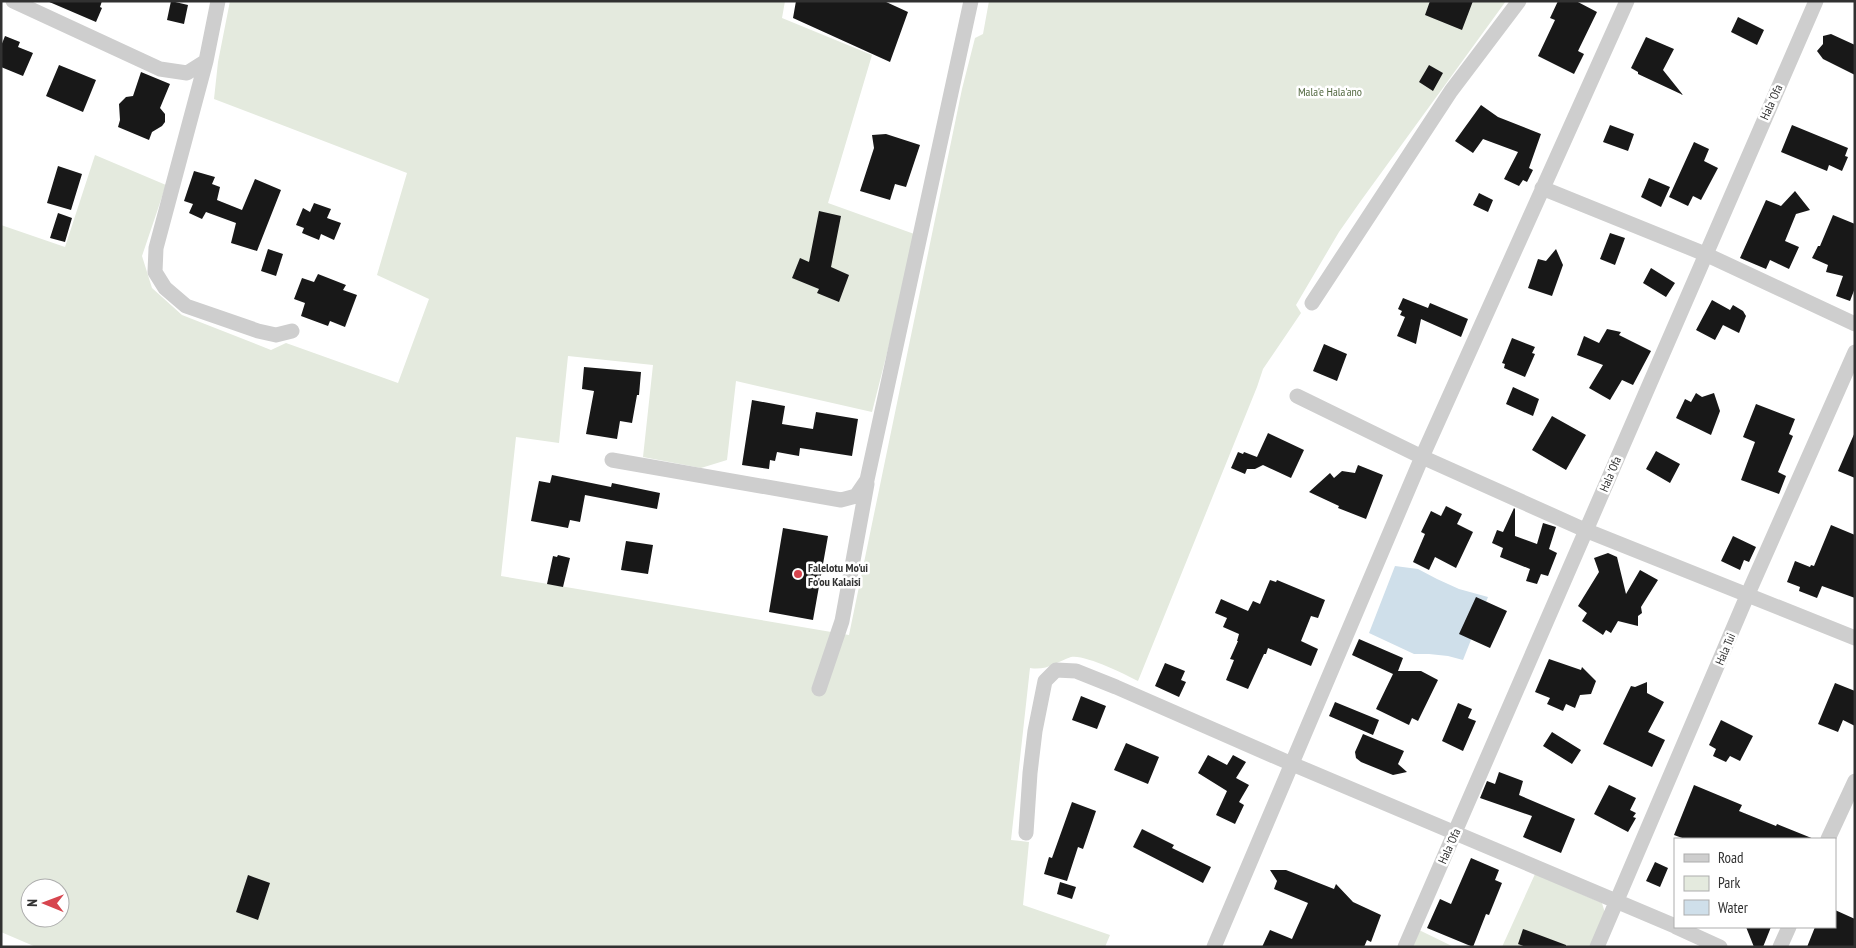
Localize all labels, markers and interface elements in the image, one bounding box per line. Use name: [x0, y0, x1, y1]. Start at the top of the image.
street label: Hala 'Ofa: [1757, 82, 1785, 122]
park label: Mala'e Hala'ano: [1298, 84, 1362, 99]
street label: Hala 'Ofa: [1596, 454, 1624, 494]
place label: Falelotu Mo'ui Fo'ou Kalaisi: [808, 560, 868, 589]
marker: Falelotu Mo'ui Fo'ou Kalaisi: [792, 568, 804, 580]
street label: Hala Tui: [1712, 631, 1738, 667]
street label: Hala 'Ofa: [1435, 826, 1463, 866]
legend: [1674, 838, 1836, 928]
text: Road: [1718, 848, 1744, 867]
text: Park: [1718, 873, 1740, 892]
north arrow: [20, 878, 70, 928]
text: Water: [1718, 898, 1749, 917]
text: N: [23, 899, 41, 907]

